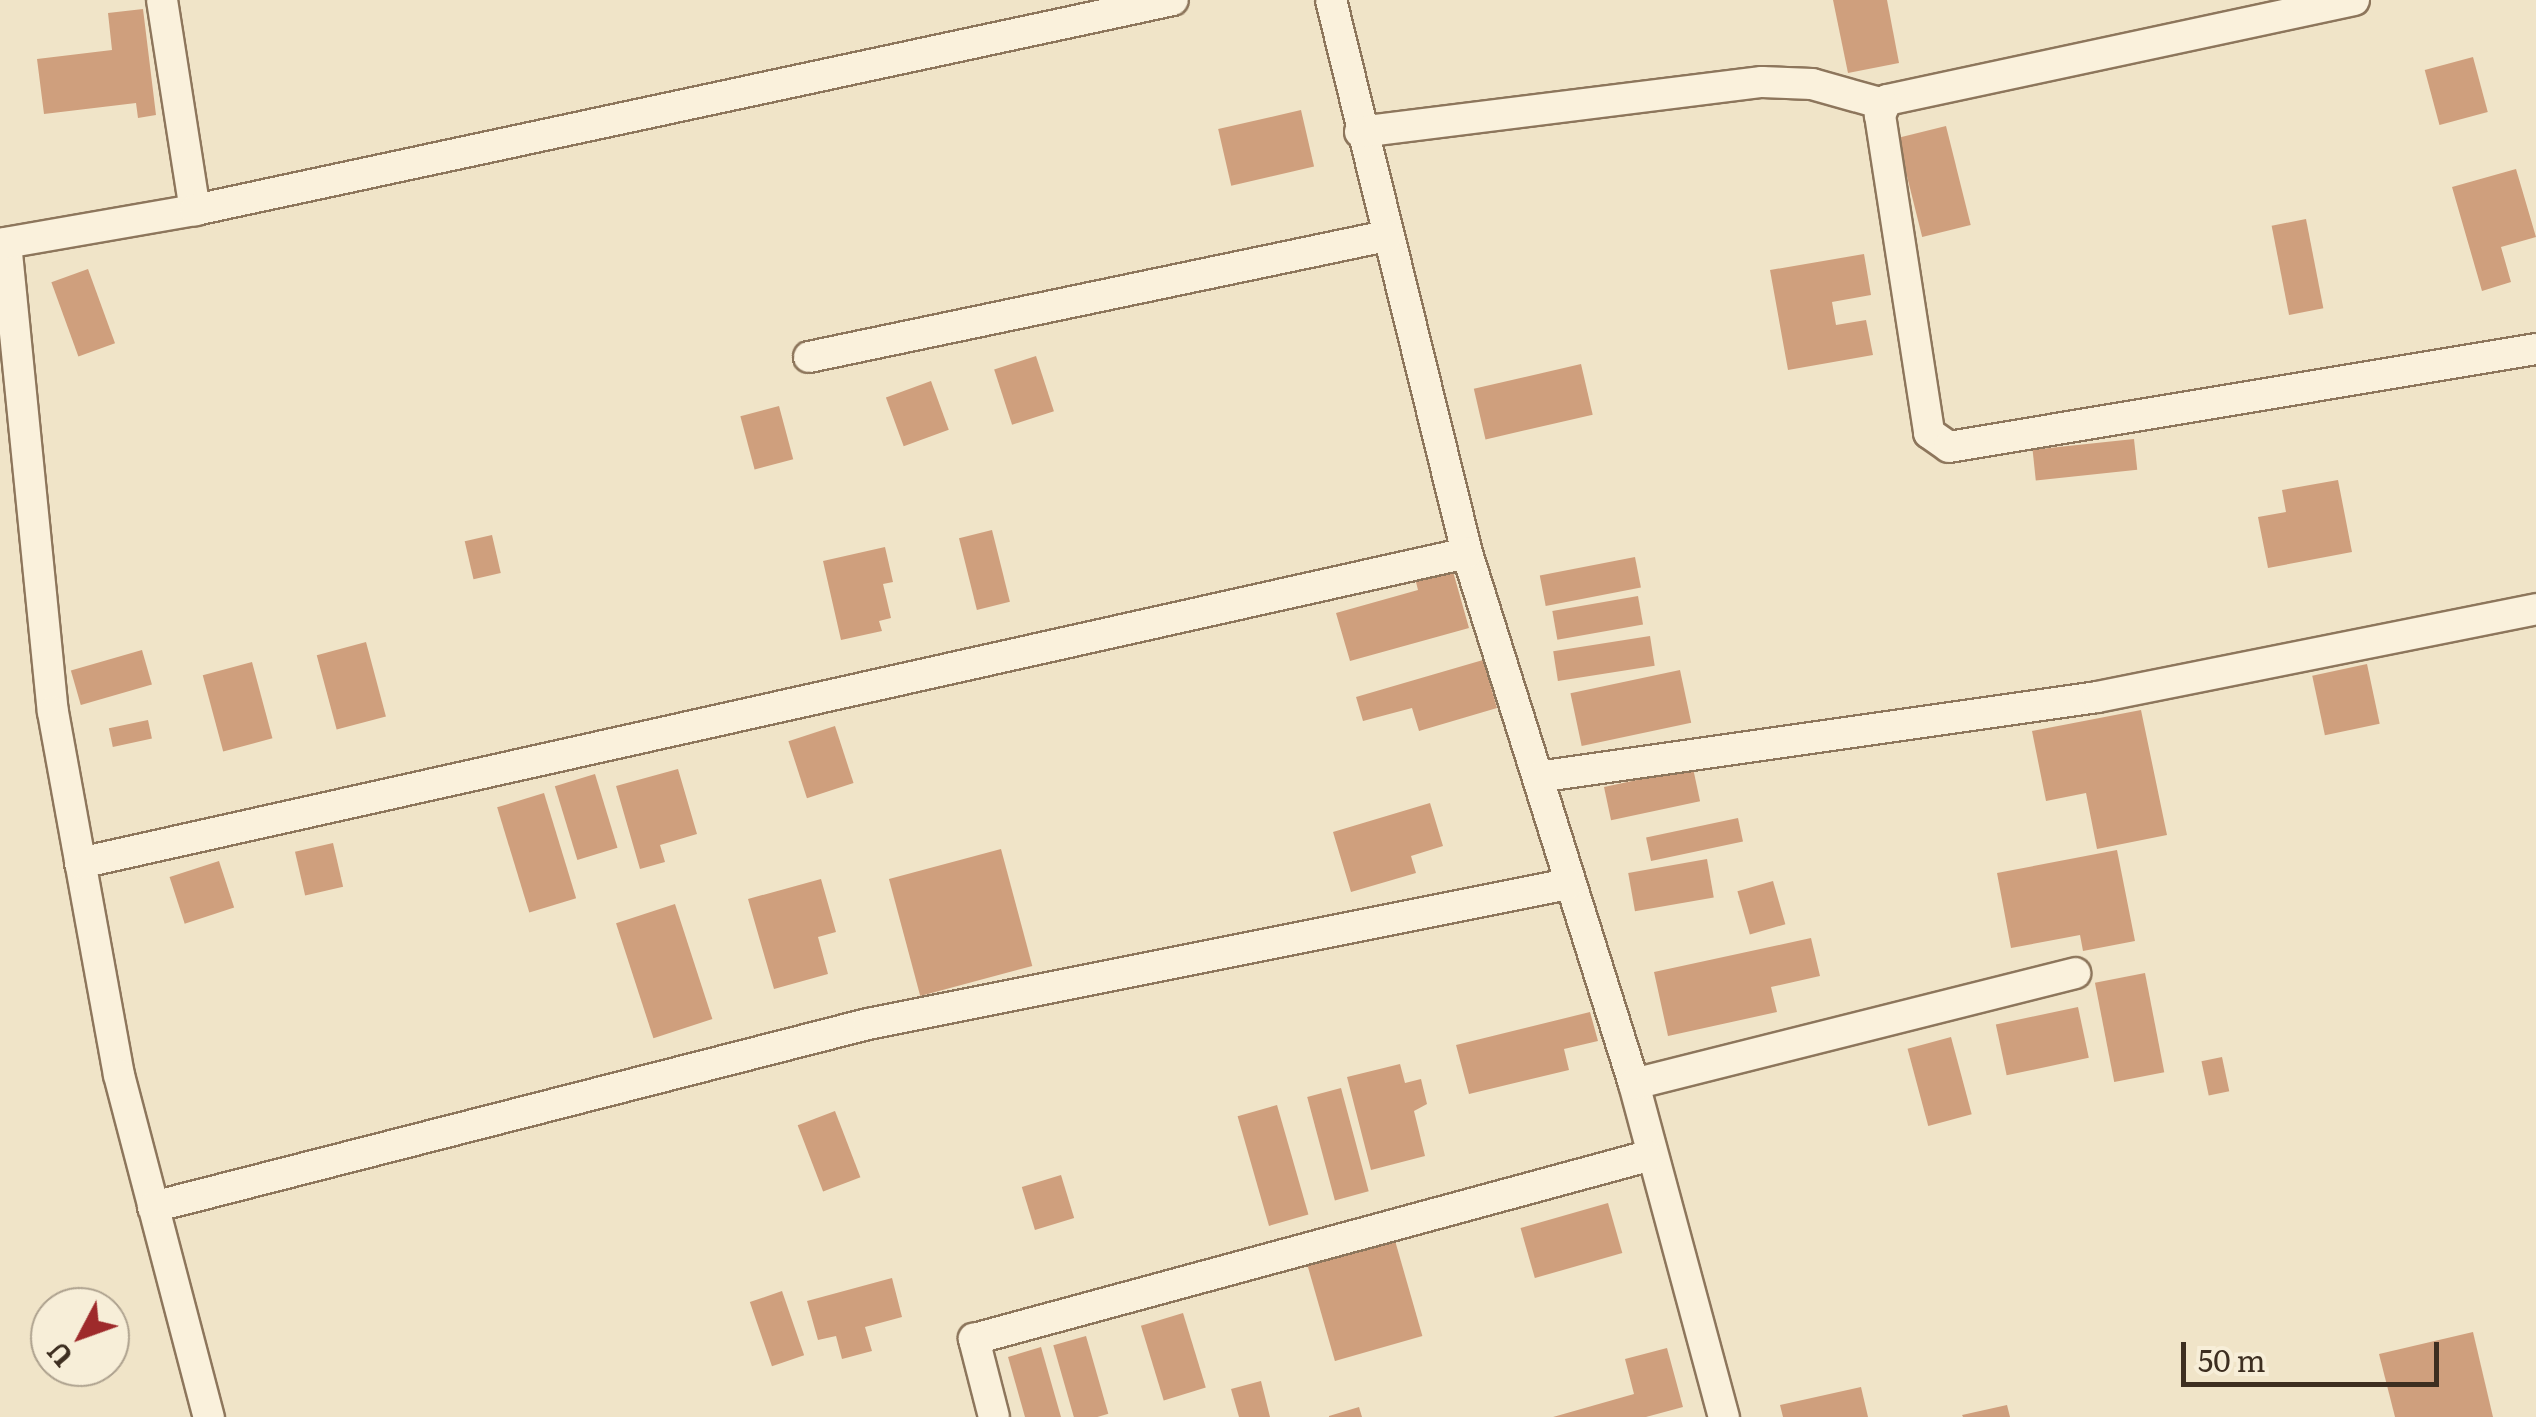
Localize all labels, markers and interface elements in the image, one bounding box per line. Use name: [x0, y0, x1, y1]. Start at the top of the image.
north arrow: [30, 1287, 130, 1387]
scale bar: [2186, 1322, 2444, 1384]
text: U: [36, 1333, 82, 1377]
text: 50 m: [2198, 1337, 2266, 1381]

